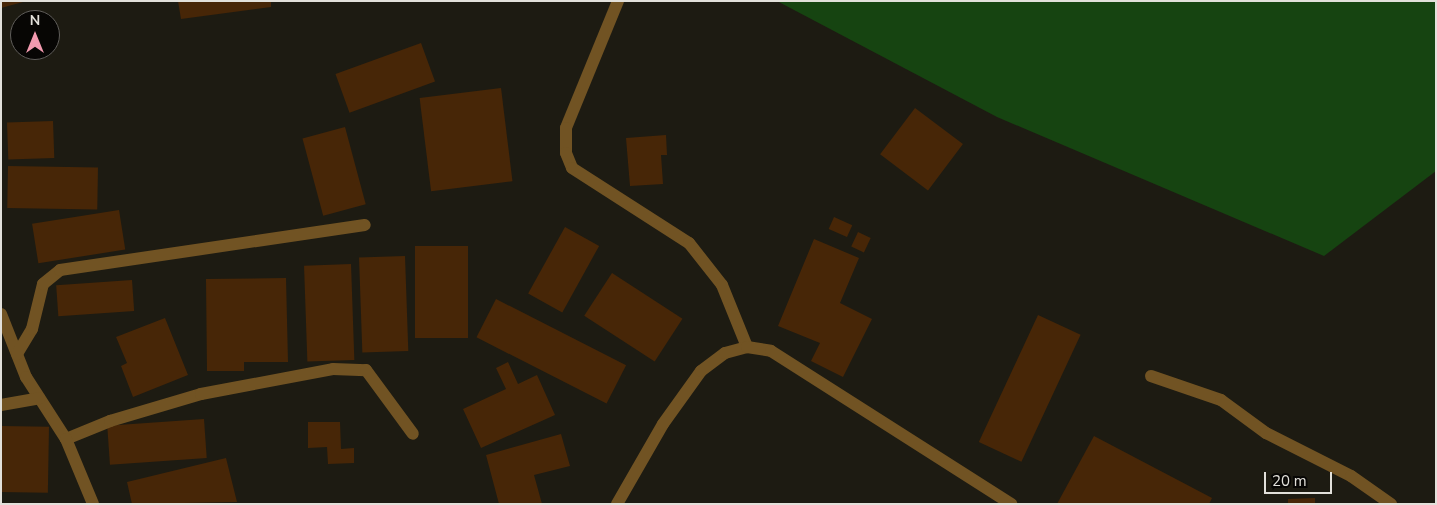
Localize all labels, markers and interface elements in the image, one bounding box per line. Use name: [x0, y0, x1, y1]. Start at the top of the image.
north arrow: [10, 10, 60, 60]
text: N: [30, 11, 40, 30]
scale bar: [1267, 462, 1334, 494]
text: 20 m: [1272, 471, 1307, 491]

